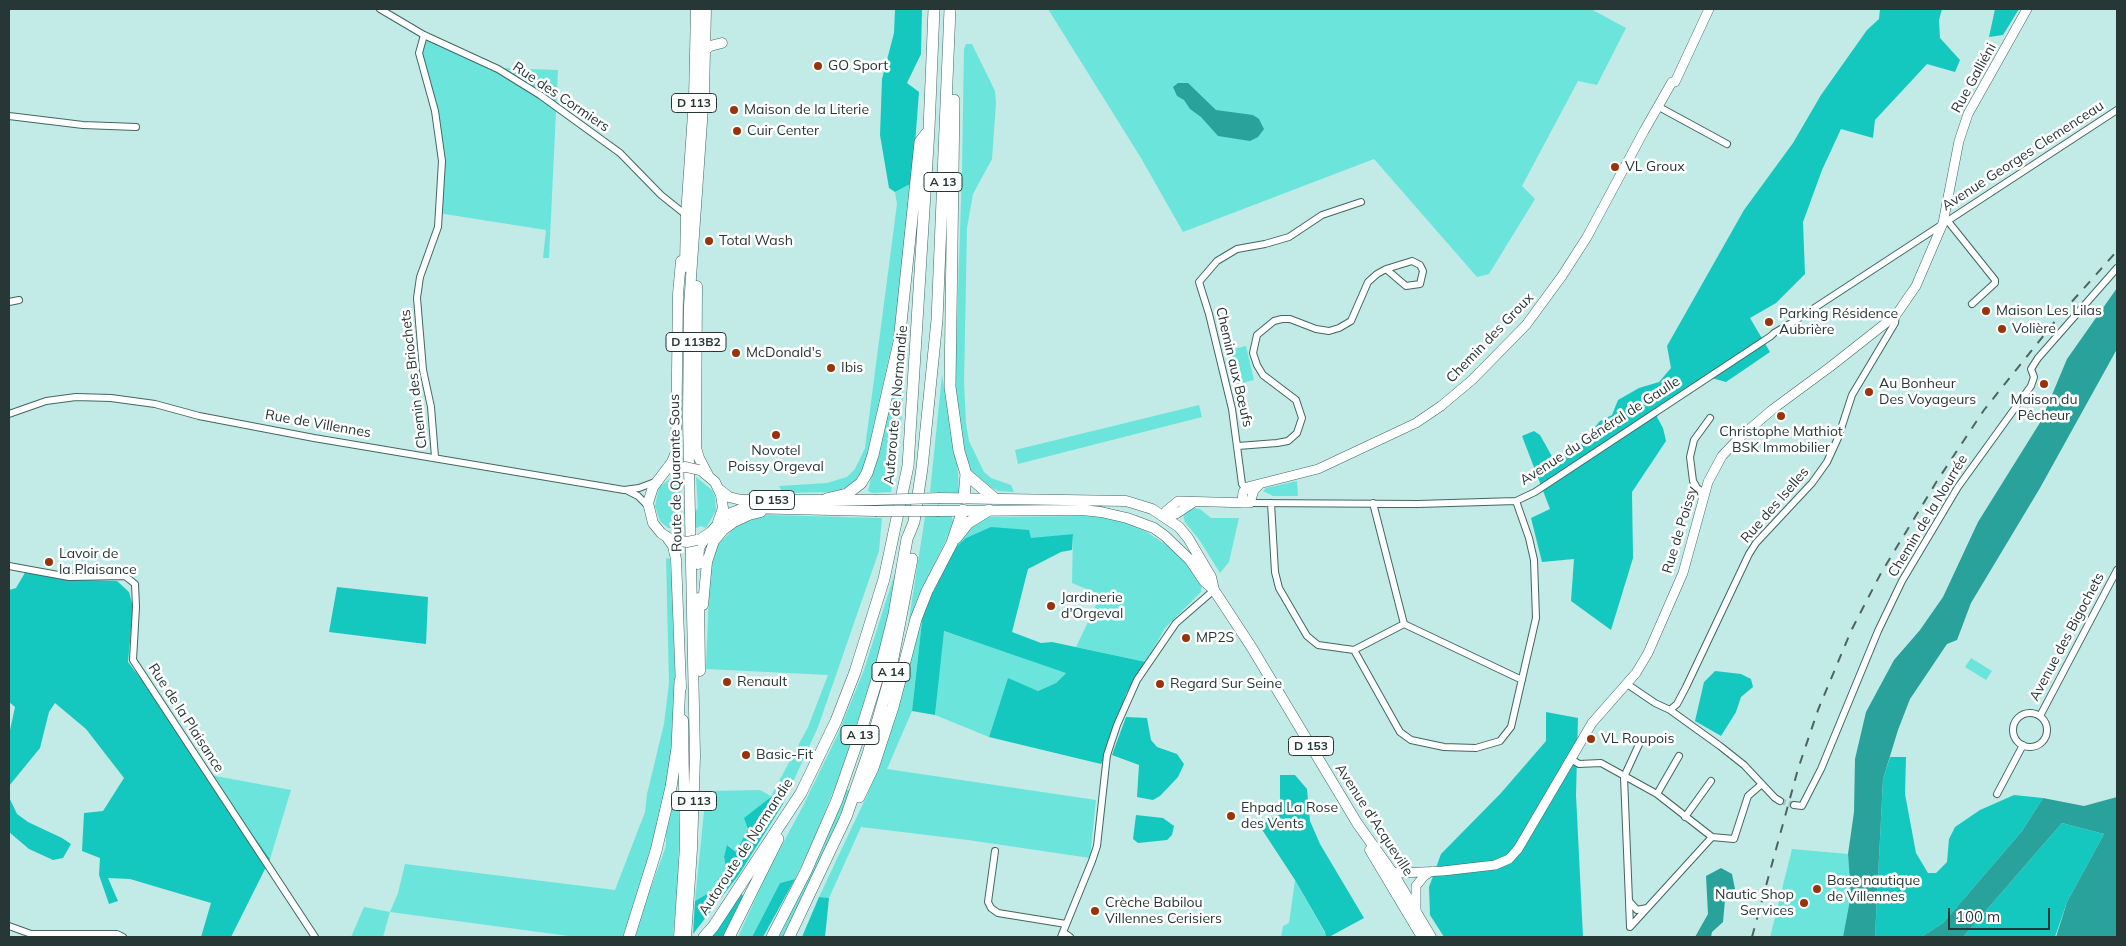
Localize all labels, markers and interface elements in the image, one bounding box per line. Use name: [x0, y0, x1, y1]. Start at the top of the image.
street label: Rue Galliéni: [1948, 40, 2000, 116]
street label: Rue des Cormiers: [509, 58, 613, 136]
place label: GO Sport: [828, 58, 888, 74]
marker: GO Sport: [812, 60, 824, 72]
road number: D 113: [672, 94, 716, 112]
street label: Avenue Georges Clemenceau: [1939, 97, 2107, 215]
place label: Maison de la Literie: [744, 102, 869, 118]
marker: Maison de la Literie: [728, 104, 740, 116]
place label: Cuir Center: [747, 123, 819, 139]
marker: Cuir Center: [731, 125, 743, 137]
place label: VL Groux: [1625, 159, 1685, 175]
marker: VL Groux: [1609, 161, 1621, 173]
road number: A 13: [924, 172, 962, 192]
place label: Total Wash: [719, 233, 793, 249]
marker: Total Wash: [703, 235, 715, 247]
street label: Chemin des Groux: [1443, 290, 1537, 386]
place label: Maison Les Lilas: [1996, 303, 2102, 319]
street label: Chemin aux Bœufs: [1212, 305, 1256, 429]
marker: Maison Les Lilas: [1980, 305, 1992, 317]
place label: Parking Résidence Aubrière: [1779, 306, 1898, 338]
street label: Chemin des Briochets: [397, 308, 431, 450]
marker: Parking Résidence Aubrière: [1763, 316, 1775, 328]
place label: Volière: [2012, 321, 2056, 337]
marker: Volière: [1996, 323, 2008, 335]
street label: Autoroute de Normandie: [881, 325, 911, 485]
road number: D 113B2: [666, 332, 726, 352]
place label: McDonald's: [746, 345, 822, 361]
marker: McDonald's: [730, 347, 742, 359]
place label: Ibis: [841, 360, 863, 376]
marker: Ibis: [825, 362, 837, 374]
street label: Avenue du Général de Gaulle: [1517, 373, 1683, 489]
place label: Au Bonheur Des Voyageurs: [1879, 376, 1976, 408]
marker: Maison du Pêcheur: [2038, 378, 2050, 390]
marker: Au Bonheur Des Voyageurs: [1863, 386, 1875, 398]
place label: Maison du Pêcheur: [2010, 392, 2078, 424]
street label: Route de Quarante Sous: [666, 394, 686, 552]
street label: Rue de Villennes: [264, 406, 372, 442]
marker: Christophe Mathiot BSK Immobilier: [1775, 410, 1787, 422]
place label: Christophe Mathiot BSK Immobilier: [1719, 424, 1843, 457]
marker: Novotel Poissy Orgeval: [770, 429, 782, 441]
place label: Novotel Poissy Orgeval: [728, 443, 824, 476]
street label: Chemin de la Nourrée: [1885, 452, 1971, 580]
street label: Rue des Iselles: [1737, 464, 1813, 546]
street label: Rue de Poissy: [1659, 485, 1701, 575]
road number: D 153: [750, 490, 794, 510]
place label: Lavoir de la Plaisance: [59, 546, 137, 578]
marker: Lavoir de la Plaisance: [43, 556, 55, 568]
street label: Avenue des Bigochets: [2026, 570, 2108, 704]
place label: Jardinerie d'Orgeval: [1061, 590, 1123, 622]
marker: Jardinerie d'Orgeval: [1045, 600, 1057, 612]
place label: MP2S: [1196, 630, 1234, 646]
marker: MP2S: [1180, 632, 1192, 644]
street label: Rue de la Plaisance: [145, 660, 227, 776]
road number: A 14: [872, 662, 910, 682]
place label: Renault: [737, 674, 787, 690]
marker: Renault: [721, 676, 733, 688]
place label: Regard Sur Seine: [1170, 676, 1282, 692]
marker: Regard Sur Seine: [1154, 678, 1166, 690]
road number: A 13: [841, 726, 879, 744]
place label: VL Roupois: [1601, 731, 1674, 747]
marker: VL Roupois: [1585, 733, 1597, 745]
road number: D 153: [1288, 736, 1334, 756]
place label: Basic-Fit: [756, 747, 813, 763]
marker: Basic-Fit: [740, 749, 752, 761]
street label: Avenue d'Acqueville: [1332, 761, 1416, 879]
street label: Autoroute de Normandie: [695, 775, 797, 919]
road number: D 113: [672, 791, 716, 810]
place label: Ehpad La Rose des Vents: [1241, 800, 1338, 832]
marker: Ehpad La Rose des Vents: [1225, 810, 1237, 822]
place label: Base nautique de Villennes: [1827, 873, 1920, 906]
marker: Base nautique de Villennes: [1811, 883, 1823, 895]
place label: Nautic Shop Services: [1715, 887, 1794, 920]
place label: Crèche Babilou Villennes Cerisiers: [1105, 895, 1222, 928]
marker: Nautic Shop Services: [1798, 897, 1810, 909]
scale bar: [1951, 898, 2054, 930]
marker: Crèche Babilou Villennes Cerisiers: [1089, 905, 1101, 917]
text: 100 m: [1956, 907, 2000, 926]

